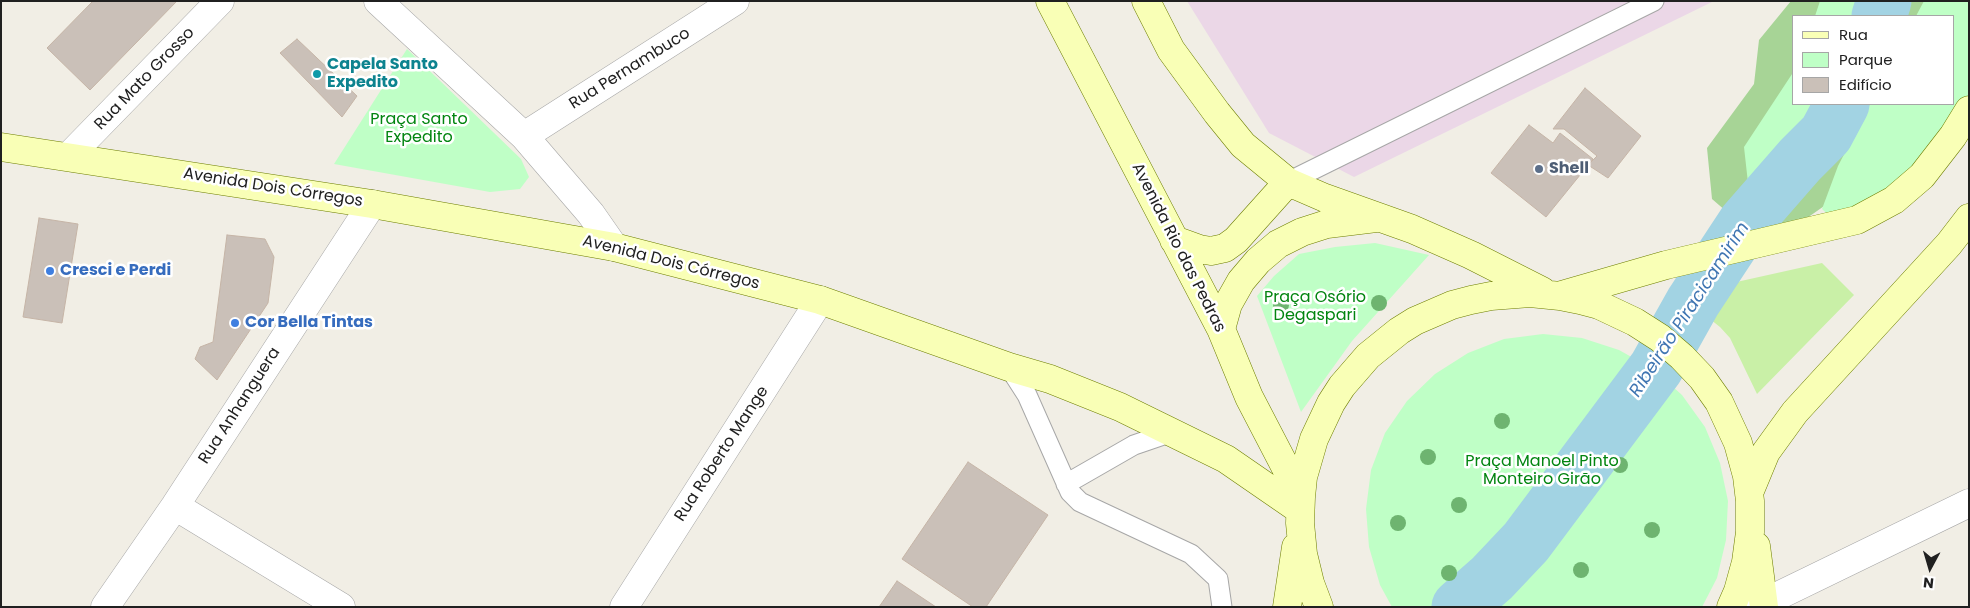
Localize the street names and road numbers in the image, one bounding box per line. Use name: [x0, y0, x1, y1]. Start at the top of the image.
street label: Rua Mato Grosso: [91, 24, 199, 134]
street label: Rua Pernambuco: [566, 24, 694, 114]
street label: Avenida Rio das Pedras: [1127, 160, 1229, 336]
street label: Avenida Dois Córregos: [182, 164, 364, 212]
street label: Avenida Dois Córregos: [581, 232, 761, 294]
street label: Rua Anhanguera: [195, 344, 285, 468]
street label: Rua Roberto Mange: [671, 383, 773, 525]

